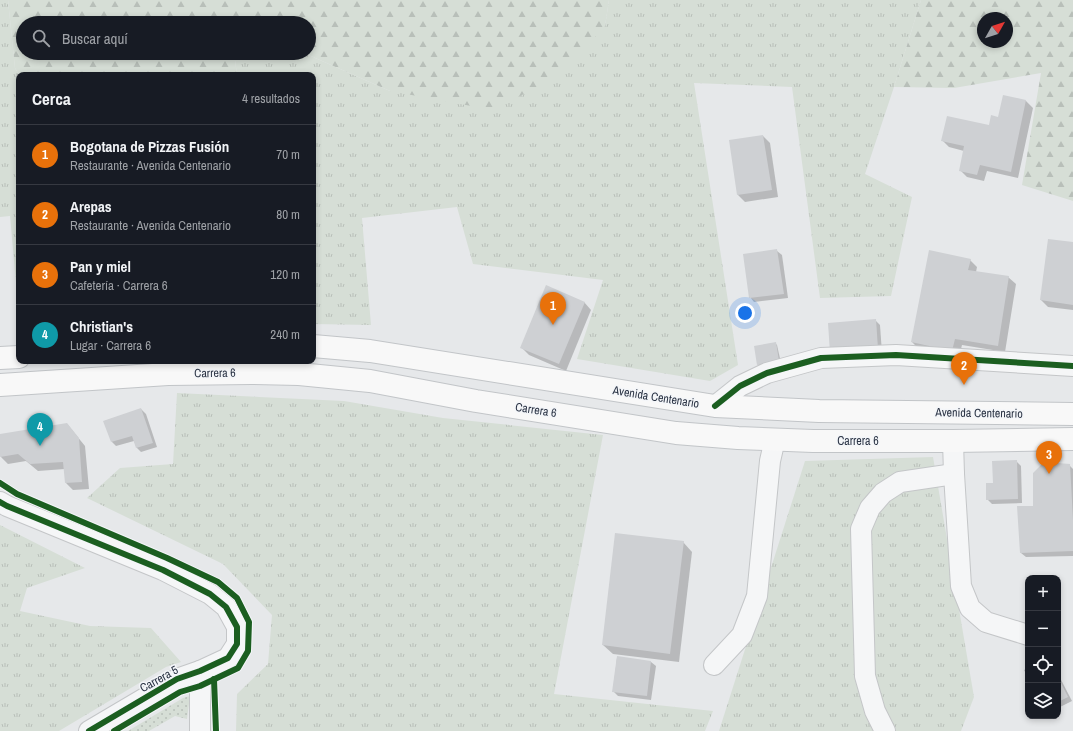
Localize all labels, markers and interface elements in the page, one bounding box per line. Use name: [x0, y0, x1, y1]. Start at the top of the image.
north arrow: [977, 12, 1013, 48]
search box: [16, 16, 316, 60]
icon: search: [30, 27, 52, 49]
text: Buscar aquí: [62, 28, 128, 49]
text: Cerca: [32, 87, 71, 110]
text: 4 resultados: [242, 90, 300, 107]
text: Bogotana de Pizzas Fusión: [70, 136, 229, 157]
text: 1: [42, 146, 48, 163]
text: 70 m: [276, 146, 300, 163]
text: Restaurante · Avenida Centenario: [70, 157, 231, 174]
text: Arepas: [70, 196, 112, 217]
text: 2: [42, 206, 48, 223]
text: 80 m: [276, 206, 300, 223]
text: Restaurante · Avenida Centenario: [70, 217, 231, 234]
text: Pan y miel: [70, 256, 131, 277]
text: 3: [42, 266, 48, 283]
text: 120 m: [270, 266, 300, 283]
text: Cafetería · Carrera 6: [70, 277, 168, 294]
pin: 1: [540, 292, 566, 325]
your location: [735, 303, 755, 323]
text: Christian's: [70, 316, 133, 337]
text: 4: [42, 326, 48, 343]
text: 240 m: [270, 326, 300, 343]
text: Lugar · Carrera 6: [70, 337, 151, 354]
pin: 2: [951, 352, 977, 385]
street label: Carrera 6: [194, 365, 236, 381]
street label: Avenida Centenario: [611, 382, 700, 412]
street label: Carrera 6: [514, 399, 558, 421]
street label: Avenida Centenario: [934, 404, 1023, 422]
pin: 4: [27, 413, 53, 446]
street label: Carrera 6: [837, 433, 879, 449]
pin: 3: [1036, 441, 1062, 474]
map controls: [1025, 575, 1061, 719]
button: +: [1025, 575, 1061, 611]
button: −: [1025, 611, 1061, 647]
button: locate: [1025, 647, 1061, 683]
street label: Carrera 5: [137, 662, 182, 696]
button: layers: [1025, 683, 1061, 719]

